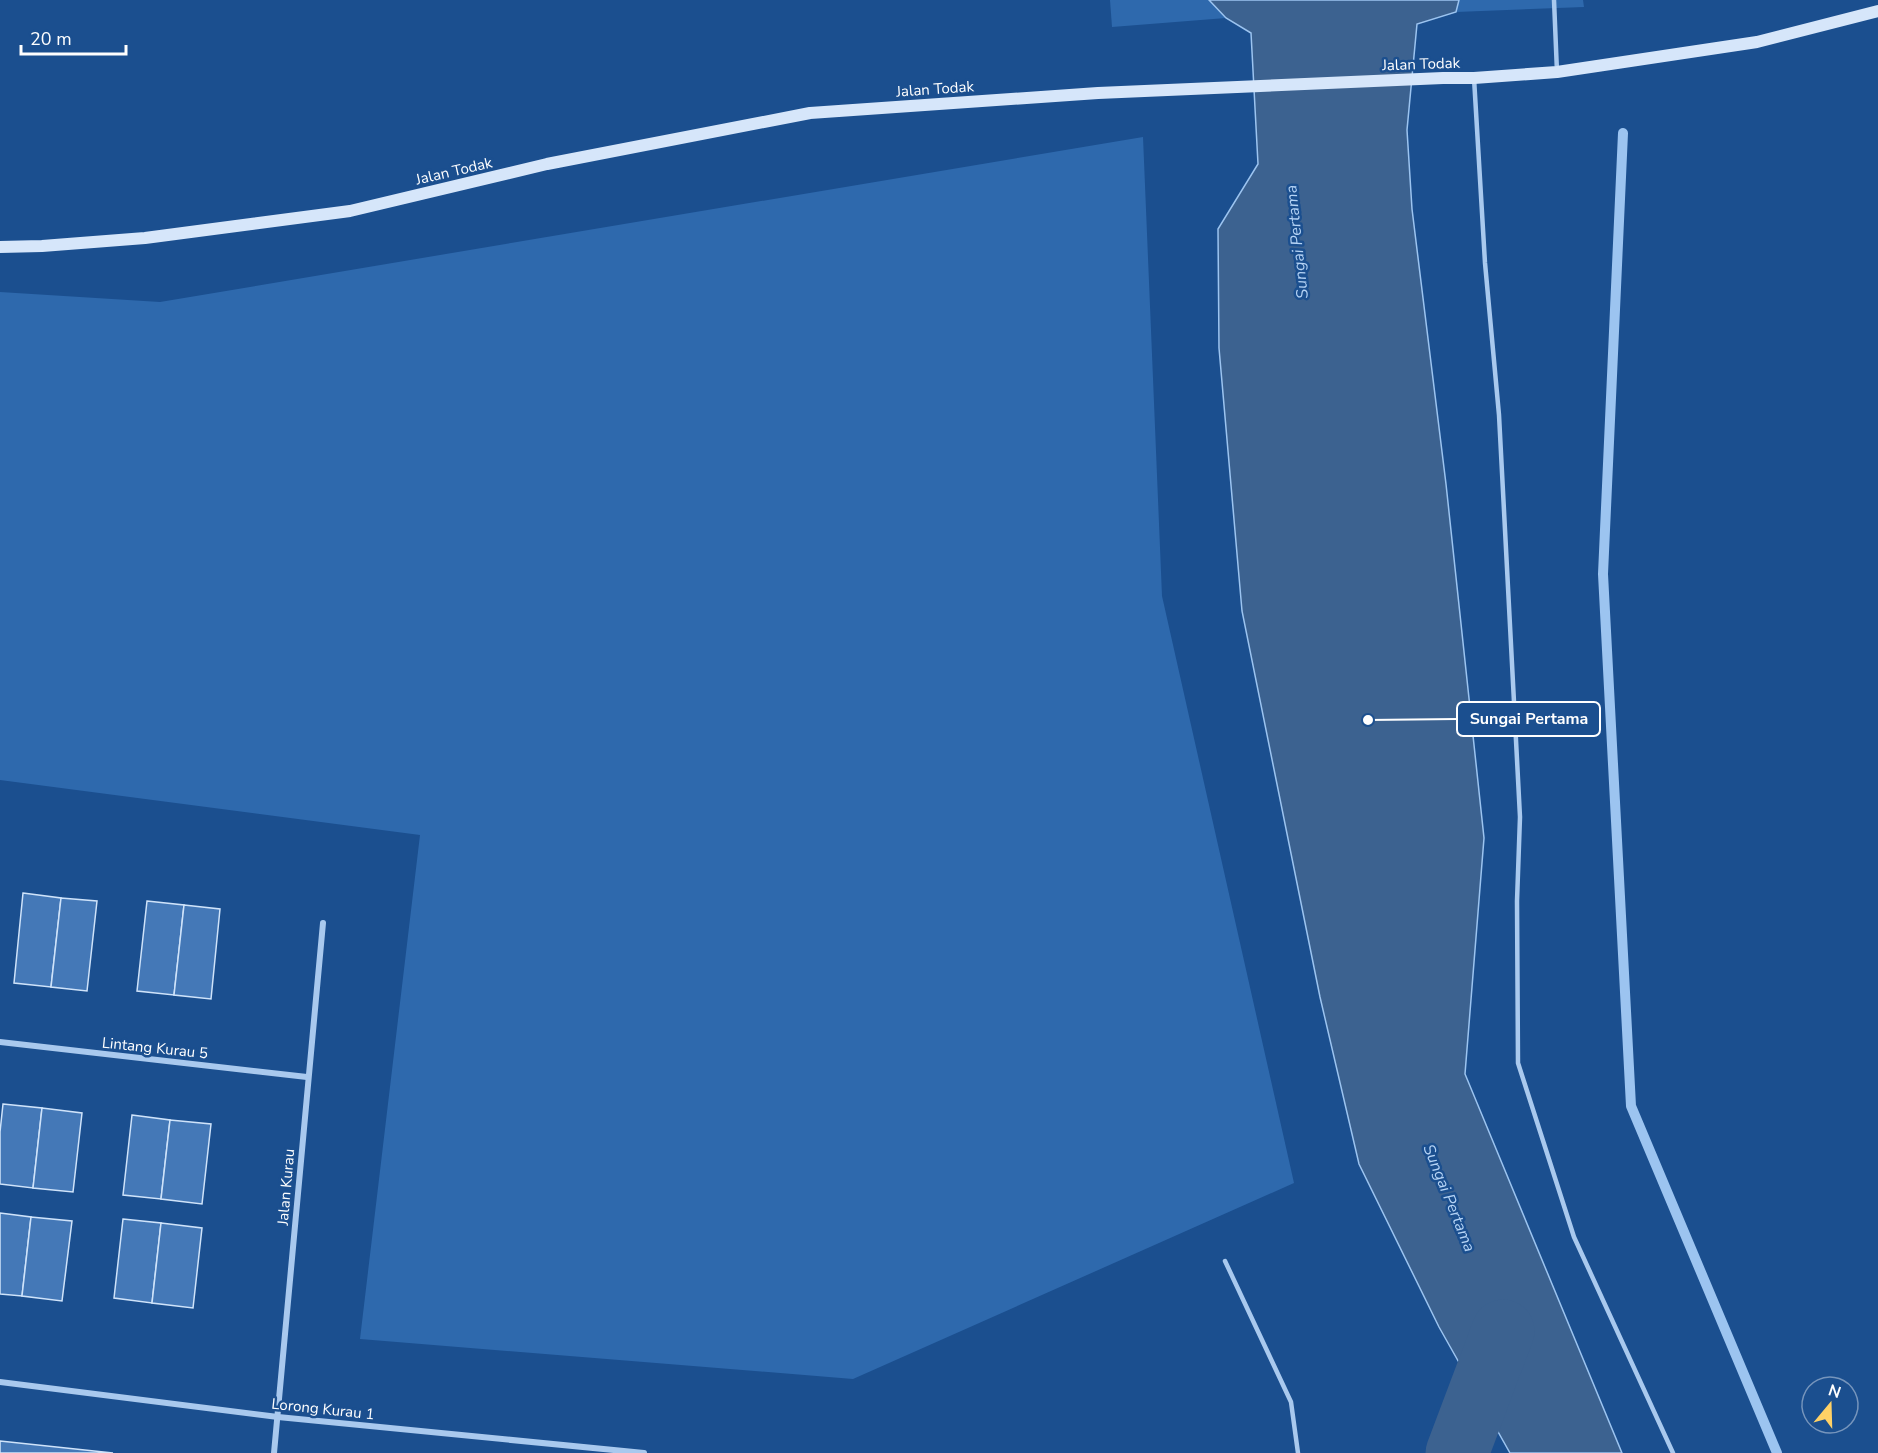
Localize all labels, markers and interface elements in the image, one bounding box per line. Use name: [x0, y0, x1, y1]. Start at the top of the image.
scale bar: [21, 18, 126, 56]
text: 20 m: [30, 27, 72, 51]
street label: Jalan Todak: [1381, 53, 1461, 75]
street label: Jalan Todak: [894, 76, 975, 102]
street label: Jalan Todak: [413, 152, 495, 190]
water label: Sungai Pertama: [1280, 184, 1314, 300]
callout: Sungai Pertama: [1457, 702, 1600, 736]
text: Sungai Pertama: [1470, 708, 1588, 730]
street label: Lintang Kurau 5: [101, 1032, 209, 1064]
water label: Sungai Pertama: [1417, 1141, 1481, 1255]
street label: Jalan Kurau: [273, 1148, 299, 1227]
north arrow: [1800, 1375, 1860, 1435]
text: N: [1825, 1379, 1844, 1404]
street label: Lorong Kurau 1: [271, 1394, 375, 1424]

